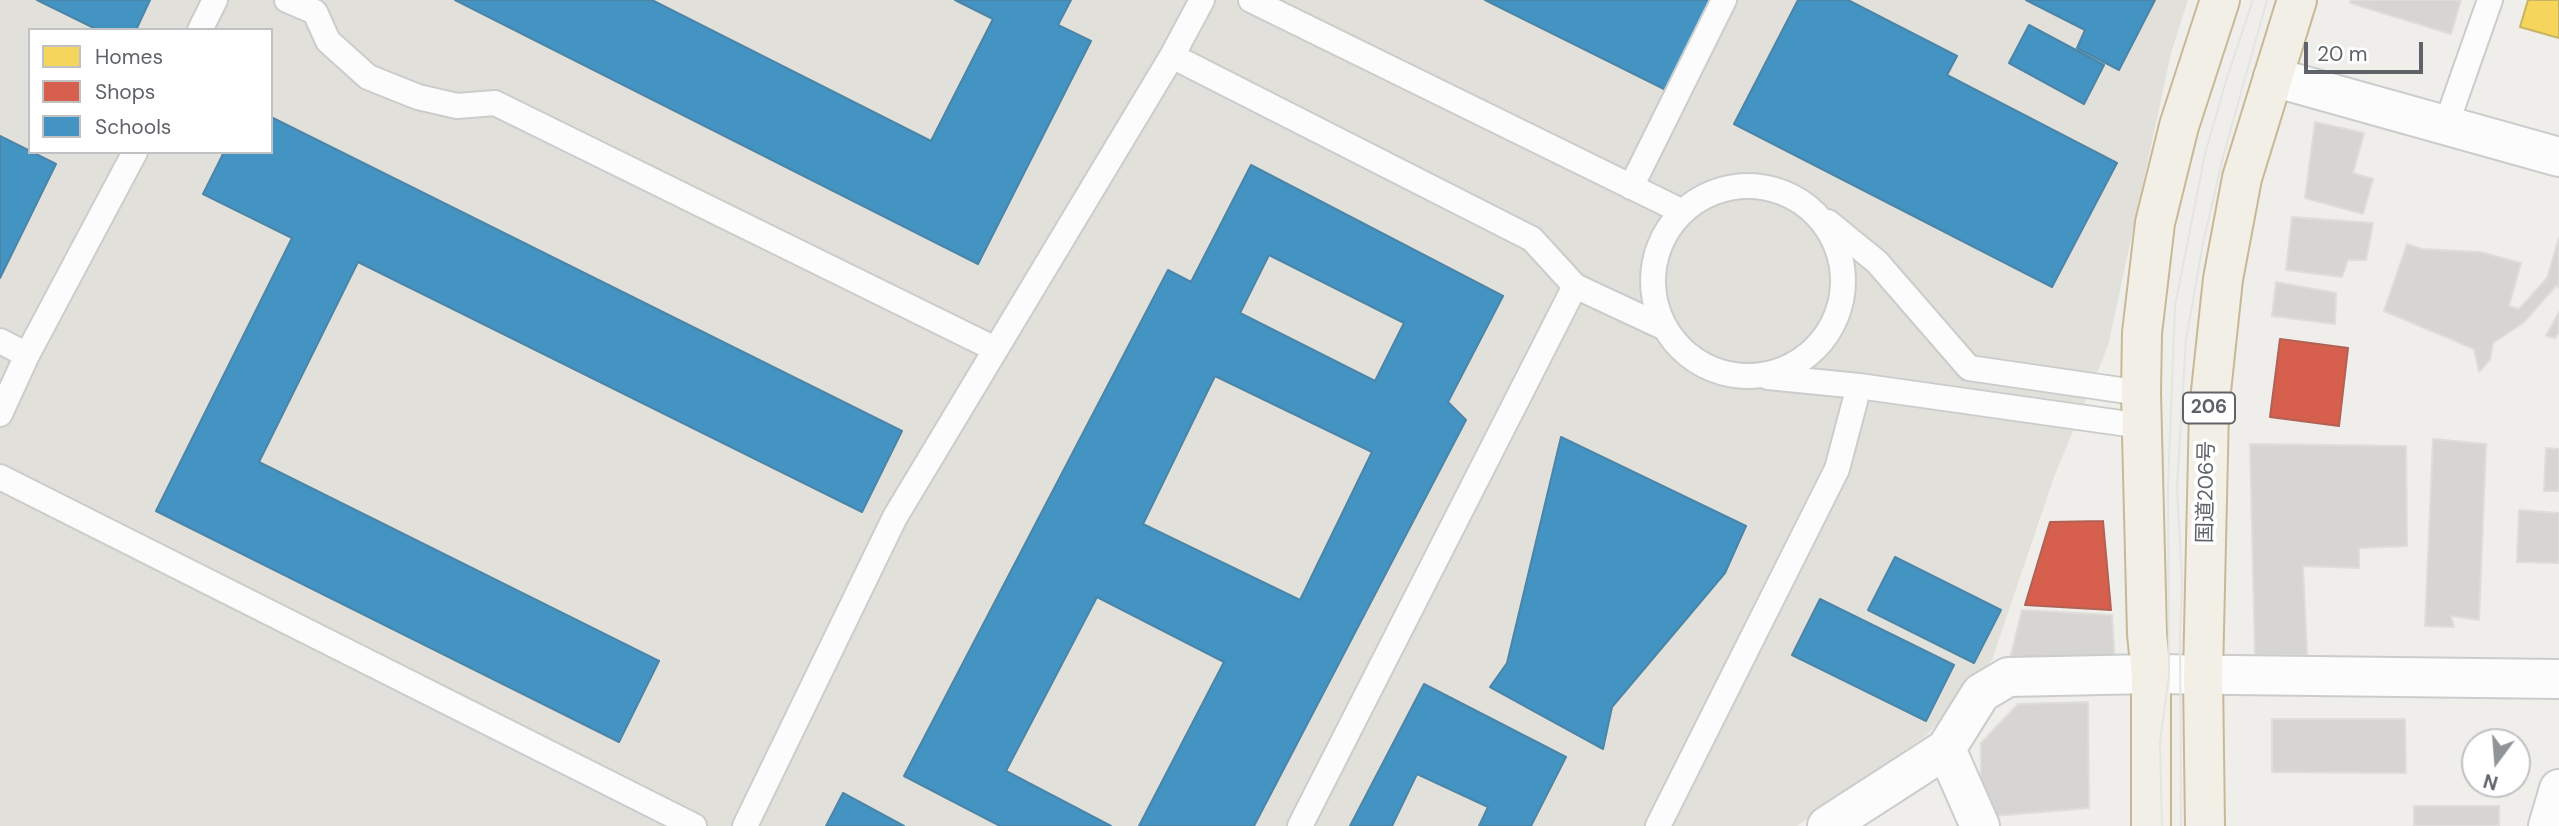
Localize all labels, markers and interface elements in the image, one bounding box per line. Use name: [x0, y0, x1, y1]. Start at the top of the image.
legend: [28, 28, 273, 154]
scale bar: [2307, 28, 2426, 72]
text: 20 m: [2317, 40, 2368, 68]
text: Homes: [95, 43, 163, 71]
text: Shops: [95, 78, 155, 106]
text: Schools: [95, 113, 171, 141]
road number: 206: [2183, 392, 2235, 424]
street label: 国道206号: [2194, 441, 2220, 543]
north arrow: [2461, 728, 2531, 798]
text: N: [2481, 768, 2501, 796]

